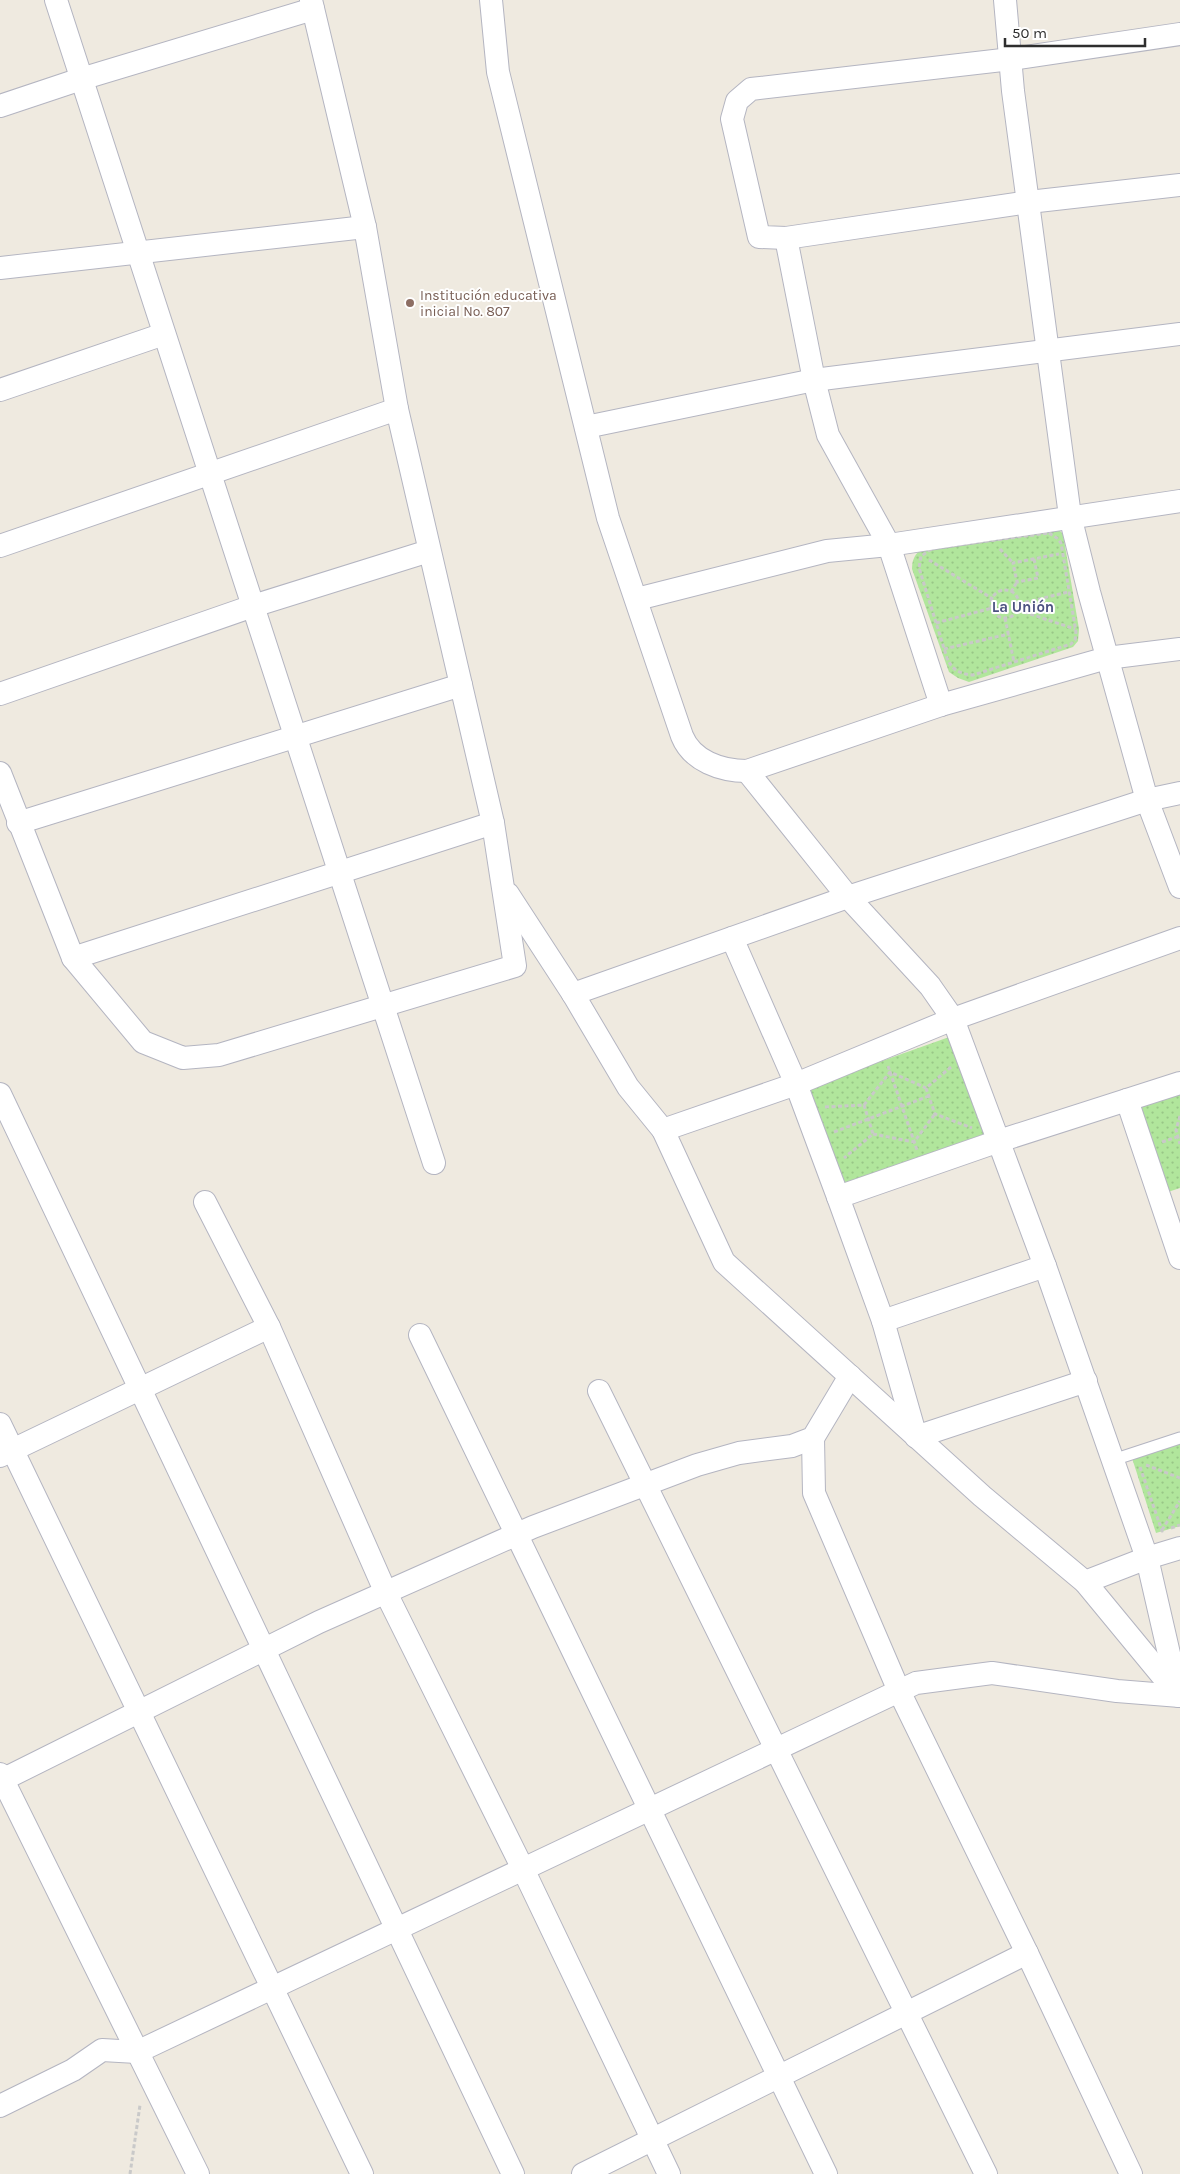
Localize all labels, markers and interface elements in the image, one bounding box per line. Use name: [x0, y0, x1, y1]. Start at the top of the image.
scale bar: [1005, 15, 1145, 47]
text: 50 m: [1012, 24, 1047, 42]
place label: Institución educativa inicial No. 807: [420, 287, 557, 320]
marker: Institución educativa inicial No. 807: [404, 297, 416, 309]
district label: La Unión: [992, 598, 1054, 616]

